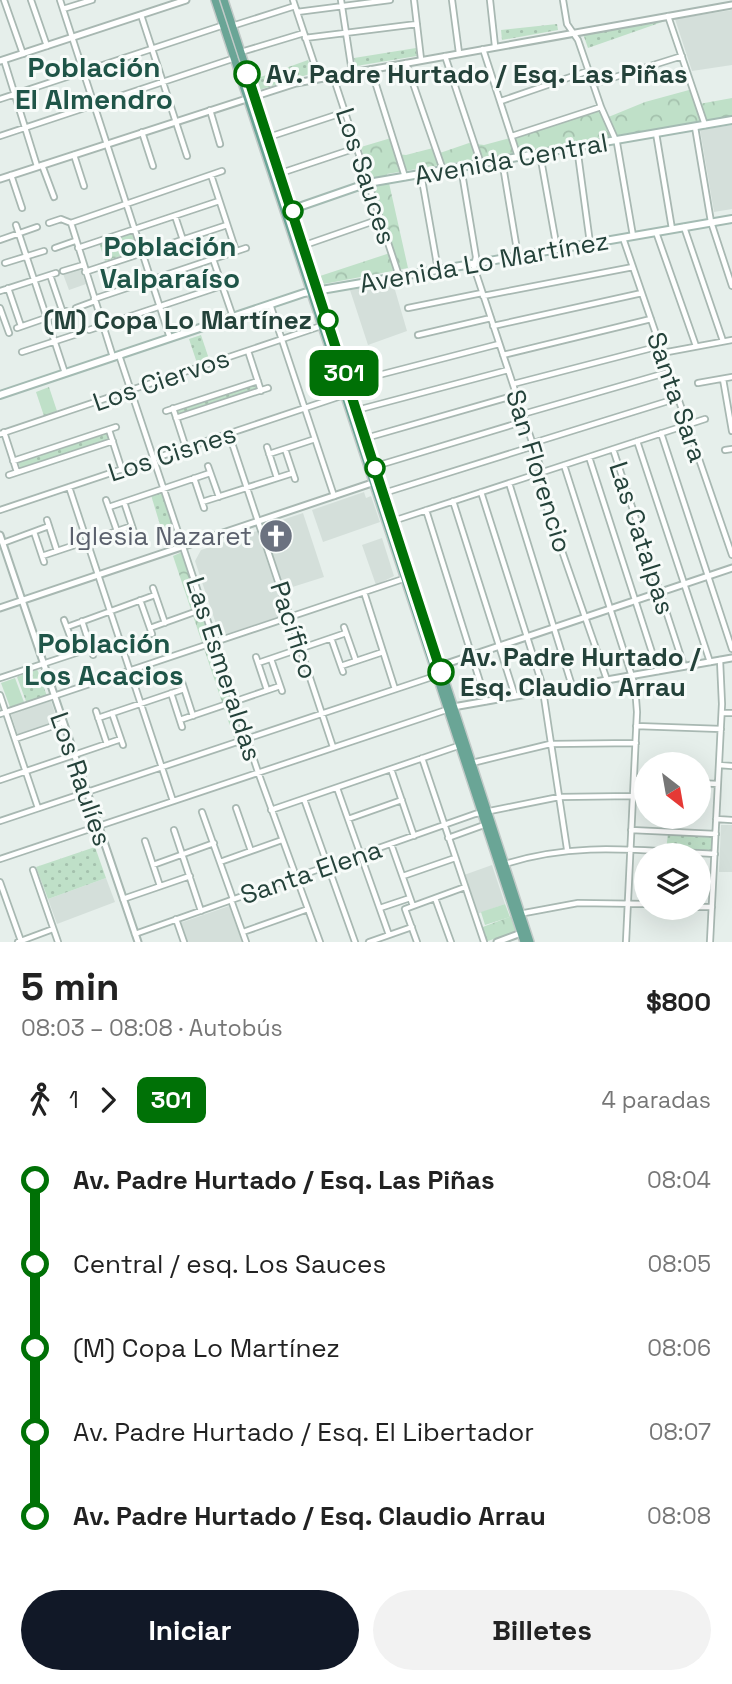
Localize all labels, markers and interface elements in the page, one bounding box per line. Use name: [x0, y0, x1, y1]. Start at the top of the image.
district label: Población El Almendro: [15, 49, 173, 117]
place label: Av. Padre Hurtado / Esq. Las Piñas: [266, 57, 688, 91]
marker: Av. Padre Hurtado / Esq. Las Piñas: [234, 61, 260, 87]
street label: Los Sauces: [328, 103, 404, 249]
street label: Avenida Central: [412, 125, 610, 193]
unlabelled marker: [283, 201, 303, 221]
street label: Avenida Lo Martínez: [357, 223, 611, 301]
district label: Población Valparaíso: [100, 228, 240, 296]
place label: (M) Copa Lo Martínez: [43, 303, 312, 337]
marker: (M) Copa Lo Martínez: [318, 310, 338, 330]
street label: Santa Sara: [639, 328, 715, 466]
street label: Los Ciervos: [88, 341, 234, 419]
line badge: 301: [304, 350, 384, 396]
text: 301: [324, 357, 365, 388]
street label: San Florencio: [498, 385, 580, 557]
street label: Los Cisnes: [104, 416, 240, 490]
street label: Las Catalpas: [601, 457, 683, 619]
unlabelled marker: [365, 458, 385, 478]
church icon: Iglesia Nazaret: [257, 517, 295, 555]
place label: Iglesia Nazaret: [69, 519, 252, 553]
street label: Las Esmeraldas: [178, 573, 270, 765]
street label: Pacífico: [262, 577, 326, 683]
district label: Población Los Acacios: [24, 625, 184, 693]
place label: Av. Padre Hurtado / Esq. Claudio Arrau: [460, 640, 701, 704]
marker: Av. Padre Hurtado / Esq. Claudio Arrau: [428, 659, 454, 685]
street label: Los Raulíes: [42, 708, 120, 850]
north arrow: [634, 752, 710, 830]
map controls: [634, 752, 711, 920]
street label: Santa Elena: [236, 832, 386, 912]
button: layers: [634, 843, 711, 920]
text: 5 min: [21, 963, 119, 1011]
text: $800: [646, 985, 711, 1019]
text: 08:03 – 08:08 · Autobús: [21, 1013, 283, 1043]
icon: walk: [21, 1081, 59, 1119]
icon: forward: [89, 1081, 127, 1119]
text: 301: [151, 1084, 192, 1115]
text: 1: [69, 1085, 79, 1115]
text: 4 paradas: [601, 1085, 711, 1115]
text: Av. Padre Hurtado / Esq. Las Piñas: [73, 1163, 495, 1197]
text: 08:04: [647, 1165, 711, 1195]
text: Central / esq. Los Sauces: [73, 1247, 386, 1281]
text: 08:05: [648, 1249, 711, 1279]
text: (M) Copa Lo Martínez: [73, 1331, 340, 1365]
text: 08:06: [647, 1333, 711, 1363]
text: Av. Padre Hurtado / Esq. El Libertador: [73, 1415, 534, 1449]
text: 08:07: [649, 1417, 711, 1447]
text: Av. Padre Hurtado / Esq. Claudio Arrau: [73, 1499, 546, 1533]
text: 08:08: [647, 1501, 711, 1531]
button: Iniciar: [21, 1590, 359, 1670]
button: Billetes: [373, 1590, 711, 1670]

